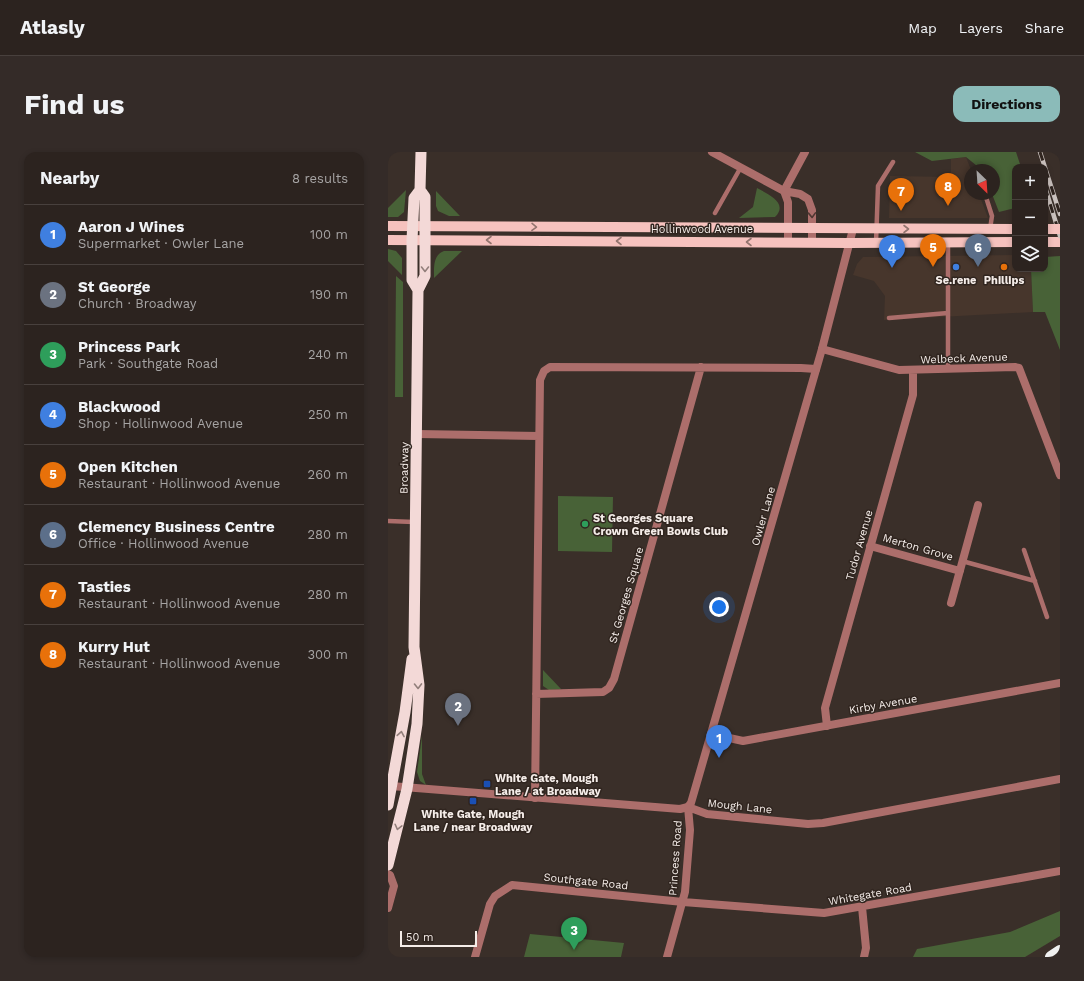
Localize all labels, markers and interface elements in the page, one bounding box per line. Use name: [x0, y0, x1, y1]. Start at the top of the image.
text: Atlasly: [20, 16, 85, 39]
text: Map: [908, 20, 937, 36]
text: Layers: [959, 20, 1003, 36]
text: Share: [1025, 20, 1064, 36]
button: Directions: [953, 86, 1060, 122]
text: Find us: [24, 88, 124, 121]
north arrow: [964, 164, 1000, 200]
map controls: [1012, 164, 1048, 272]
button: +: [1012, 164, 1048, 200]
text: Nearby: [40, 168, 99, 188]
text: 8 results: [292, 171, 348, 186]
pin: 8: [935, 173, 961, 206]
pin: 7: [888, 178, 914, 211]
button: −: [1012, 200, 1048, 236]
one-way arrow: [808, 212, 816, 218]
text: Aaron J Wines: [78, 218, 184, 236]
one-way arrow: [531, 223, 537, 231]
street label: Hollinwood Avenue: [651, 223, 753, 236]
one-way arrow: [903, 225, 909, 233]
text: 1: [50, 227, 56, 242]
text: 100 m: [310, 227, 348, 242]
pin: 5: [920, 234, 946, 267]
pin: 6: [965, 234, 991, 267]
pin: 4: [879, 235, 905, 268]
text: Supermarket · Owler Lane: [78, 236, 244, 251]
one-way arrow: [486, 236, 492, 244]
button: layers: [1012, 236, 1048, 272]
one-way arrow: [616, 237, 622, 245]
one-way arrow: [746, 238, 752, 246]
marker: Se.rene: [951, 262, 961, 272]
marker: Phillips: [999, 262, 1009, 272]
one-way arrow: [421, 266, 429, 272]
place label: Se.rene: [936, 274, 976, 287]
place label: Phillips: [984, 274, 1024, 287]
text: St George: [78, 278, 150, 296]
text: 2: [49, 287, 57, 302]
text: 190 m: [310, 287, 348, 302]
text: Church · Broadway: [78, 296, 197, 311]
text: Princess Park: [78, 338, 180, 356]
text: 3: [49, 347, 57, 362]
text: 240 m: [308, 347, 348, 362]
street label: Welbeck Avenue: [920, 350, 1008, 367]
text: Park · Southgate Road: [78, 356, 218, 371]
text: Blackwood: [78, 398, 160, 416]
text: 4: [49, 407, 57, 422]
text: 250 m: [308, 407, 348, 422]
text: Shop · Hollinwood Avenue: [78, 416, 243, 431]
street label: Broadway: [398, 442, 411, 494]
text: Open Kitchen: [78, 458, 178, 476]
text: 5: [49, 467, 57, 482]
text: 260 m: [308, 467, 348, 482]
text: Restaurant · Hollinwood Avenue: [78, 476, 280, 491]
street label: Owler Lane: [749, 485, 778, 547]
street label: Tudor Avenue: [843, 508, 876, 582]
place label: St Georges Square Crown Green Bowls Club: [593, 512, 728, 538]
text: Clemency Business Centre: [78, 518, 275, 536]
marker: St Georges Square Crown Green Bowls Club: [580, 519, 590, 529]
text: 6: [49, 527, 57, 542]
text: 280 m: [308, 527, 348, 542]
street label: Merton Grove: [881, 531, 955, 564]
text: Office · Hollinwood Avenue: [78, 536, 249, 551]
street label: St Georges Square: [606, 545, 646, 645]
text: Tasties: [78, 578, 131, 596]
text: 7: [49, 587, 57, 602]
text: 280 m: [308, 587, 348, 602]
text: Restaurant · Hollinwood Avenue: [78, 596, 280, 611]
your location: [709, 597, 729, 617]
text: Kurry Hut: [78, 638, 150, 656]
text: 8: [49, 647, 57, 662]
text: 300 m: [307, 647, 348, 662]
text: Restaurant · Hollinwood Avenue: [78, 656, 280, 671]
one-way arrow: [414, 682, 423, 689]
street label: Kirby Avenue: [848, 692, 918, 717]
pin: 2: [445, 693, 471, 726]
pin: 1: [706, 725, 732, 758]
one-way arrow: [396, 731, 405, 737]
place label: White Gate, Mough Lane / at Broadway: [495, 772, 602, 798]
marker: White Gate, Mough Lane / at Broadway: [482, 779, 492, 789]
marker: White Gate, Mough Lane / near Broadway: [468, 796, 478, 806]
street label: Mough Lane: [707, 797, 773, 816]
place label: White Gate, Mough Lane / near Broadway: [414, 808, 533, 834]
street label: Princess Road: [666, 820, 685, 896]
one-way arrow: [395, 824, 403, 830]
street label: Southgate Road: [543, 871, 629, 892]
street label: Whitegate Road: [827, 881, 913, 908]
pin: 3: [561, 917, 587, 950]
scale bar: [400, 929, 477, 948]
text: 50 m: [406, 931, 433, 944]

